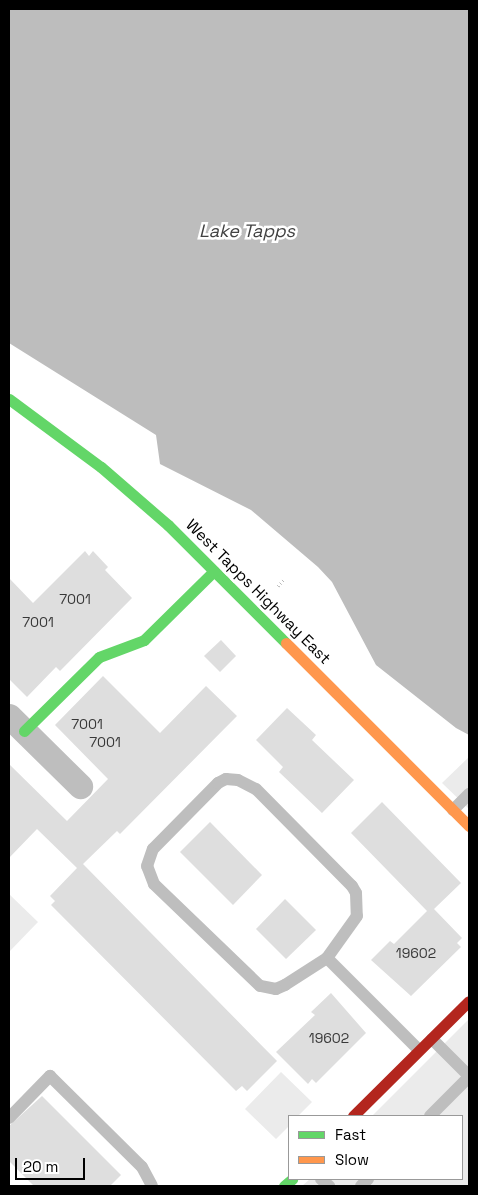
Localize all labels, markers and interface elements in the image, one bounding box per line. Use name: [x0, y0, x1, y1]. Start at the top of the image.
water label: Lake Tapps: [199, 220, 295, 242]
street label: West Tapps Highway East: [182, 516, 334, 668]
house number: 7001: [59, 591, 91, 607]
house number: 7001: [22, 614, 54, 630]
house number: 7001: [71, 716, 103, 732]
house number: 7001: [89, 734, 121, 750]
house number: 19602: [396, 945, 436, 961]
house number: 19602: [309, 1030, 349, 1046]
legend: [288, 1115, 463, 1180]
text: Fast: [335, 1125, 366, 1144]
scale bar: [18, 1148, 88, 1180]
text: Slow: [335, 1150, 369, 1169]
text: 20 m: [23, 1157, 58, 1176]

